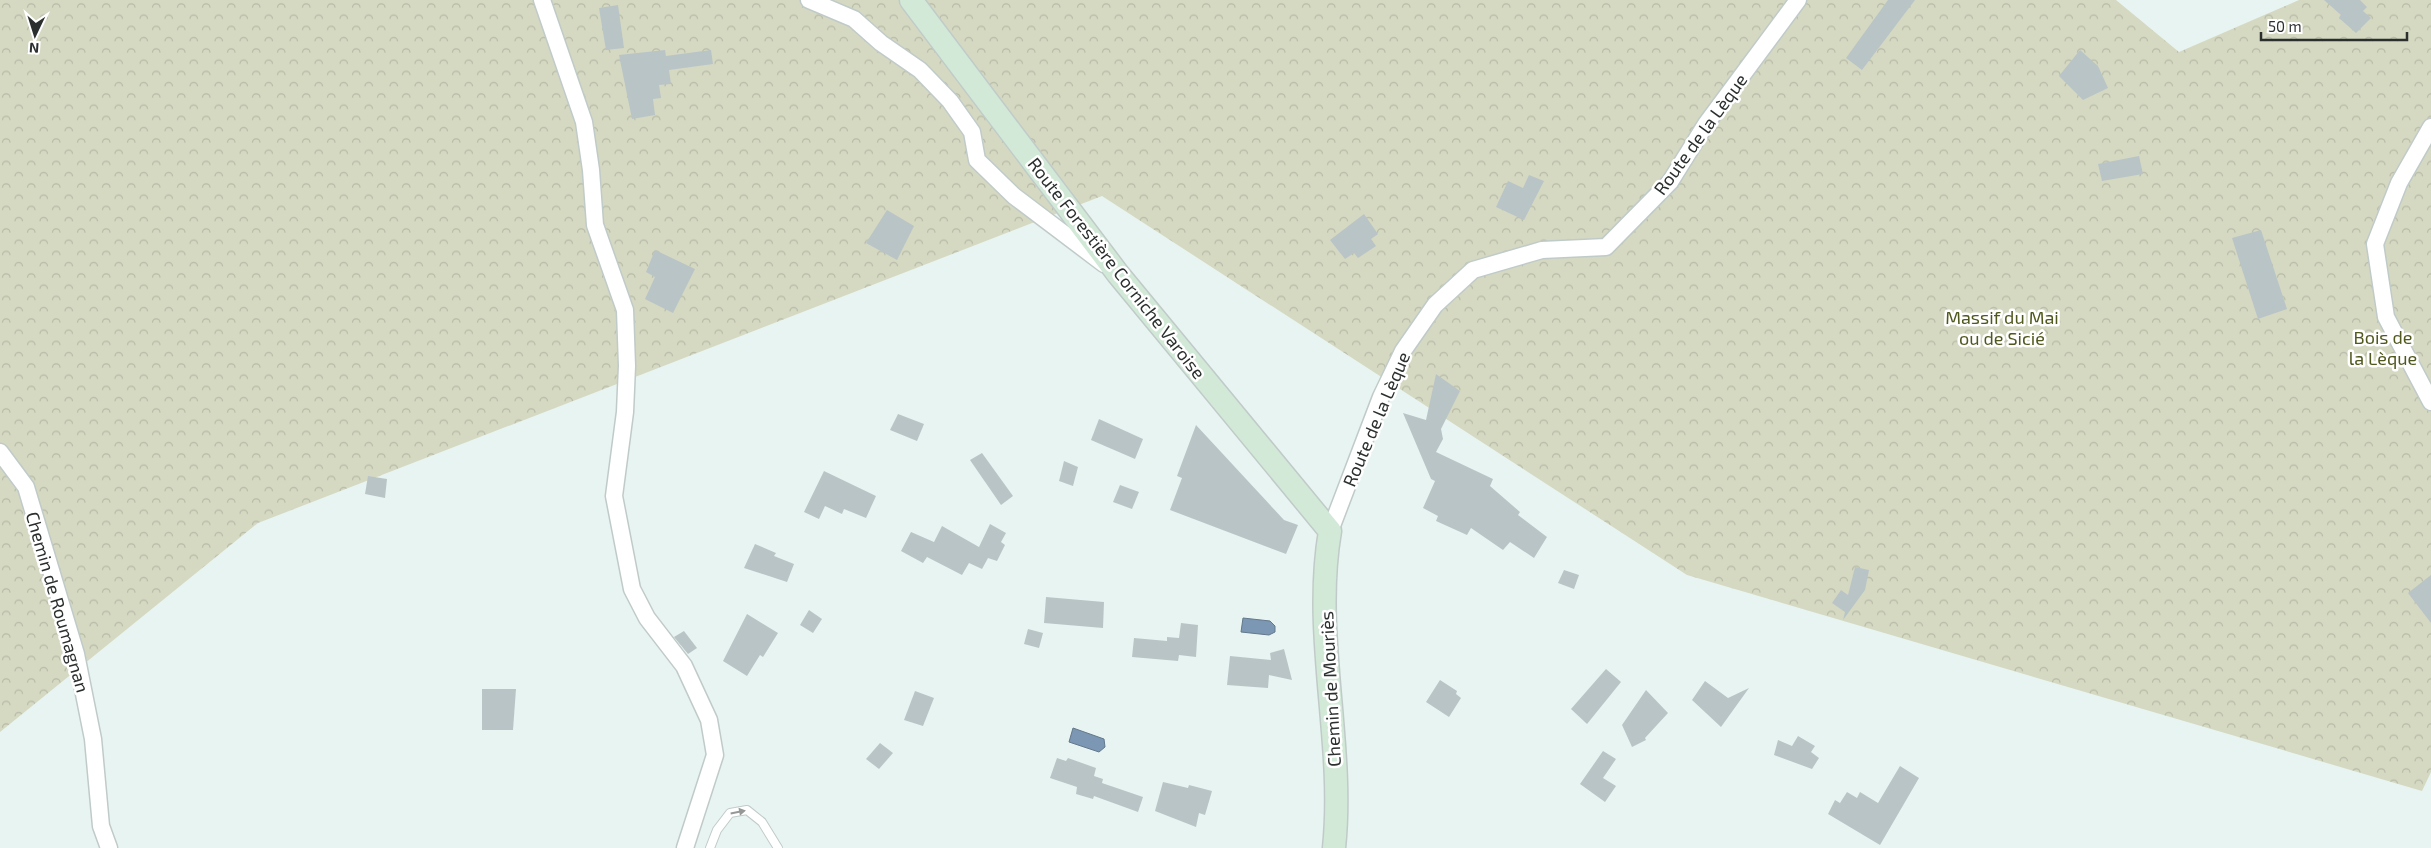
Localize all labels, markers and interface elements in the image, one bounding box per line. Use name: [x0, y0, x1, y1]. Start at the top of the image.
north arrow: [10, 10, 60, 60]
scale bar: [2261, 10, 2407, 42]
text: 50 m: [2268, 17, 2302, 35]
text: N: [28, 40, 40, 57]
street label: Route de la Lèque: [1649, 69, 1751, 199]
street label: Route Forestière Corniche Varoise: [1024, 153, 1210, 383]
park label: Massif du Mai ou de Sicié: [1945, 306, 2059, 349]
park label: Bois de la Lèque: [2349, 326, 2417, 369]
street label: Route de la Lèque: [1338, 348, 1414, 490]
street label: Chemin de Roumagnan: [22, 509, 94, 695]
street label: Chemin de Mouriès: [1315, 611, 1345, 767]
one-way arrow: [731, 808, 747, 816]

